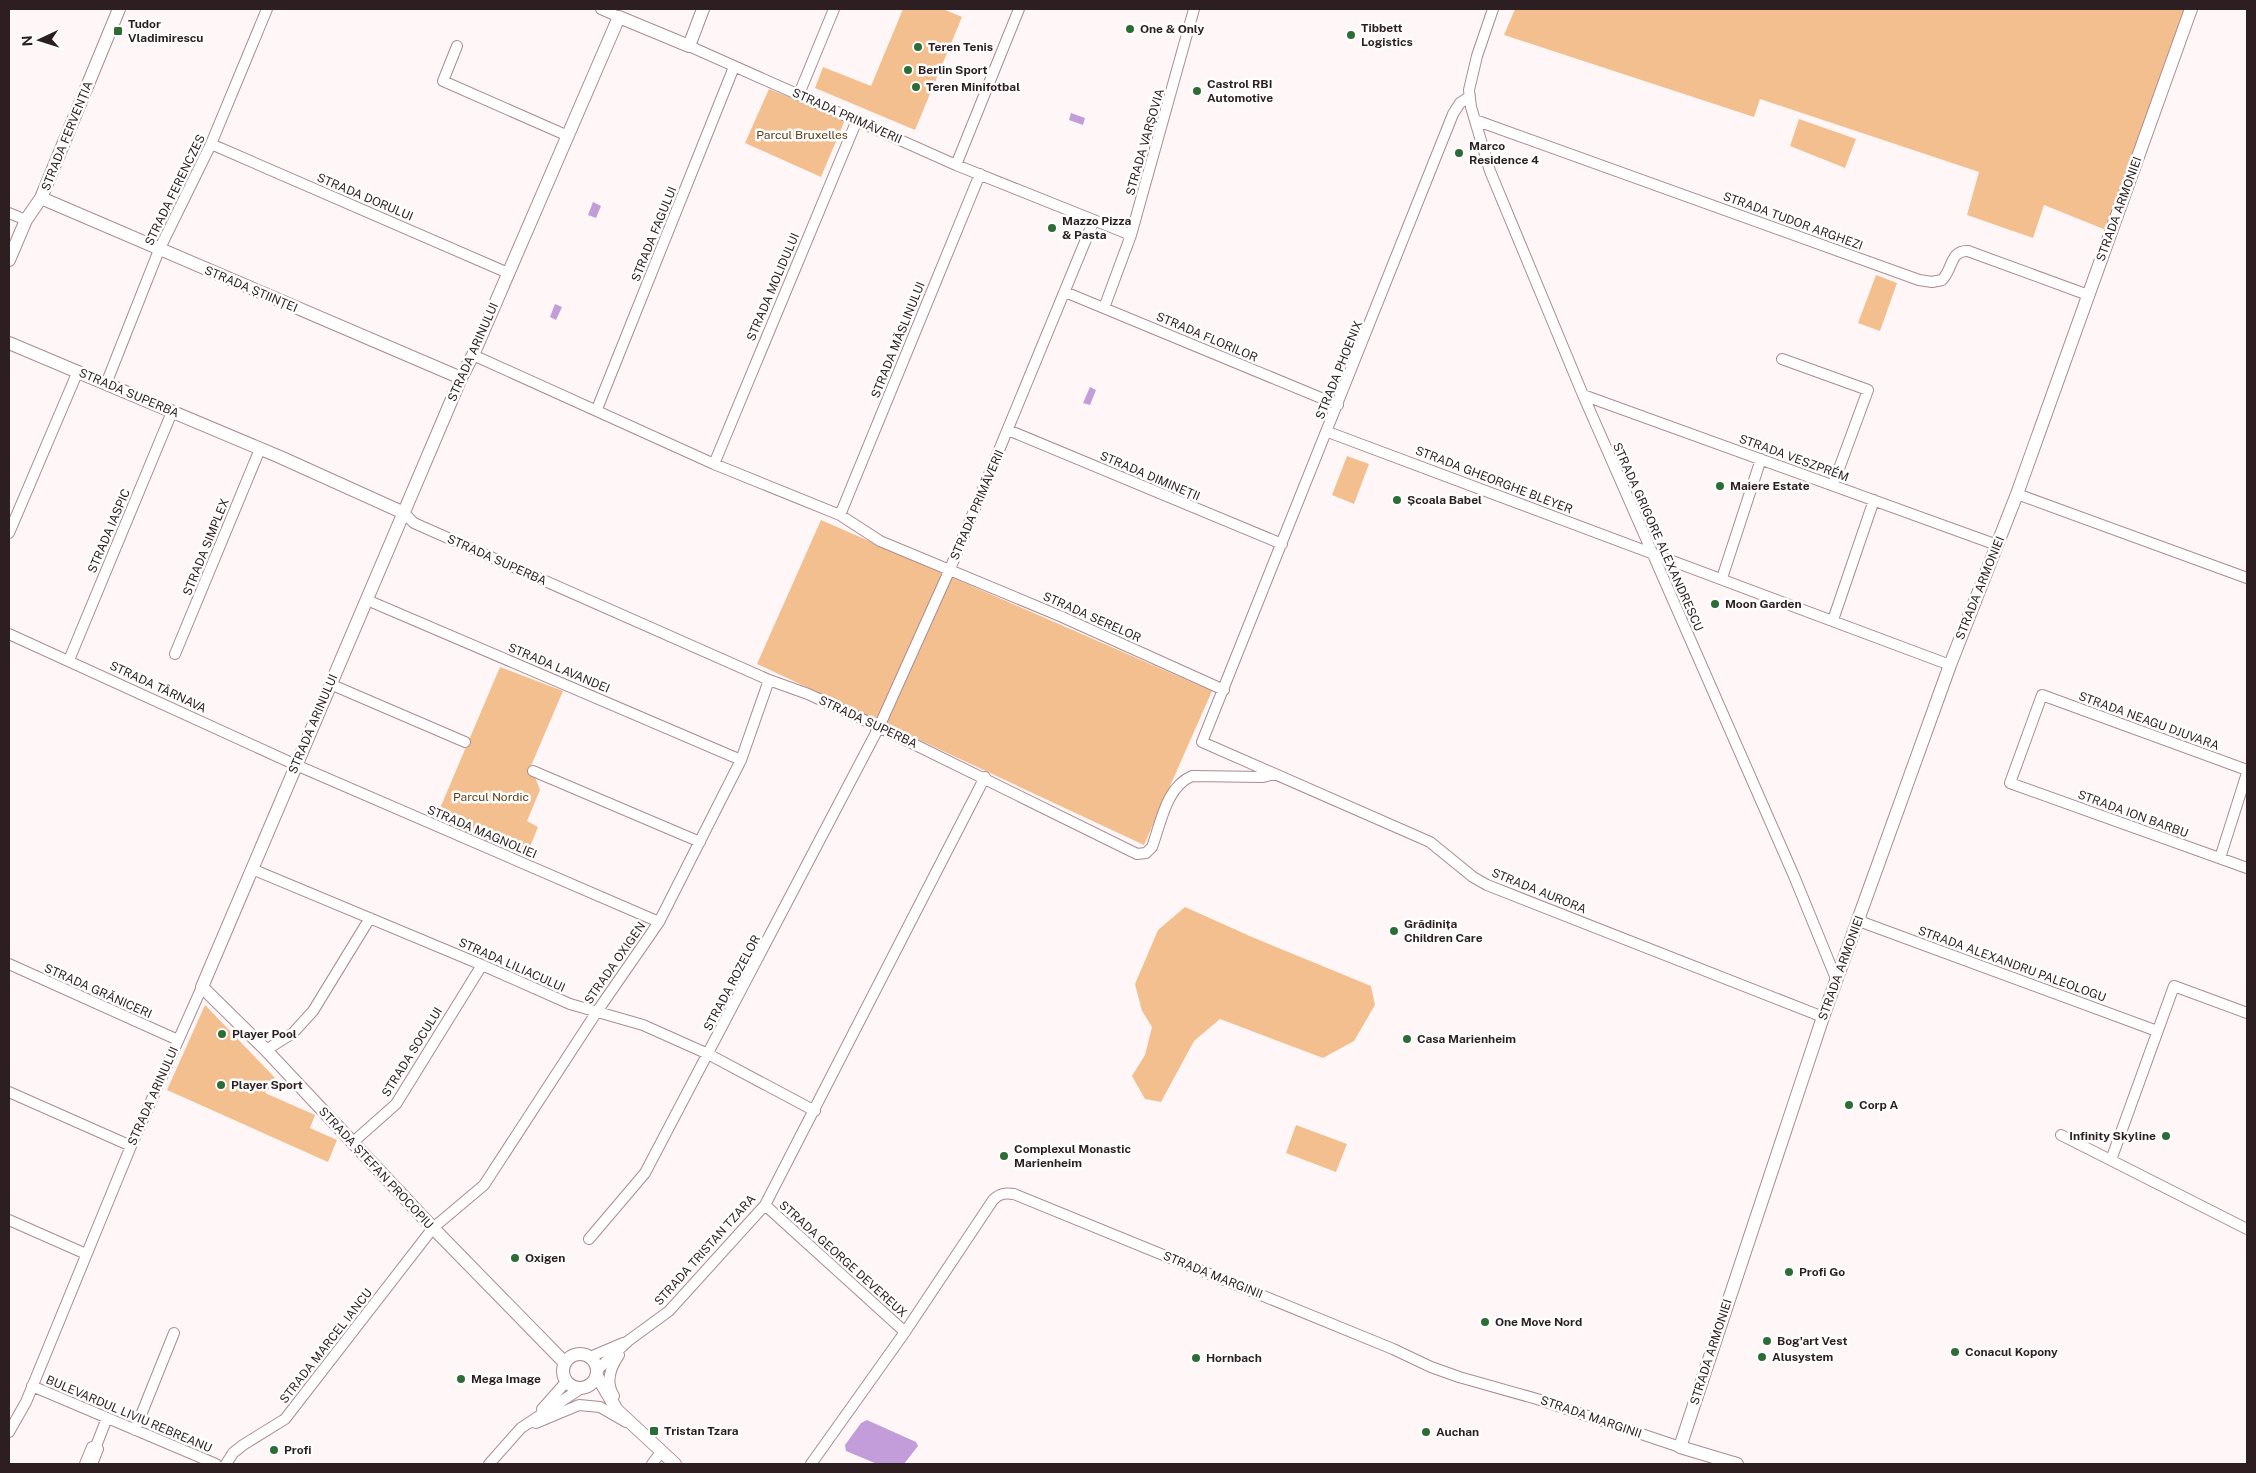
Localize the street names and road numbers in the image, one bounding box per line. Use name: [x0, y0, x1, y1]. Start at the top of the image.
street label: STRADA FERVENȚIA: [39, 79, 96, 193]
street label: STRADA PRIMĂVERII: [790, 86, 904, 146]
street label: STRADA VARȘOVIA: [1123, 87, 1167, 197]
street label: STRADA FERENCZES: [142, 132, 208, 248]
street label: STRADA ARMONIEI: [2094, 155, 2144, 263]
street label: STRADA DORULUI: [315, 170, 415, 224]
street label: STRADA FAGULUI: [629, 184, 679, 284]
street label: STRADA TUDOR ARGHEZI: [1721, 189, 1865, 253]
street label: STRADA MOLIDULUI: [744, 231, 802, 343]
street label: STRADA ȘTIINȚEI: [202, 263, 300, 315]
street label: STRADA MĂSLINULUI: [868, 280, 928, 400]
street label: STRADA ARINULUI: [445, 300, 501, 404]
street label: STRADA FLORILOR: [1154, 309, 1260, 365]
street label: STRADA PHOENIX: [1313, 319, 1365, 421]
street label: STRADA SUPERBA: [77, 366, 182, 421]
street label: STRADA VESZPRÉM: [1737, 432, 1851, 484]
street label: STRADA GRIGORE ALEXANDRESCU: [1610, 441, 1706, 633]
street label: STRADA GHEORGHE BLEYER: [1413, 443, 1575, 517]
street label: STRADA PRIMĂVERII: [947, 448, 1007, 562]
street label: STRADA DIMINEȚII: [1098, 449, 1202, 503]
street label: STRADA IASPIC: [85, 487, 133, 575]
street label: STRADA SIMPLEX: [180, 496, 232, 598]
street label: STRADA SUPERBA: [445, 532, 549, 588]
street label: STRADA ARMONIEI: [1953, 534, 2007, 642]
street label: STRADA SERELOR: [1041, 589, 1143, 645]
street label: STRADA LAVANDEI: [506, 640, 612, 696]
street label: STRADA TÂRNAVA: [107, 658, 209, 716]
street label: STRADA ARINULUI: [286, 672, 340, 776]
street label: STRADA NEAGU DJUVARA: [2077, 689, 2222, 753]
street label: STRADA SUPERBA: [816, 693, 920, 751]
street label: STRADA ION BARBU: [2076, 788, 2190, 840]
street label: STRADA MAGNOLIEI: [425, 803, 539, 861]
street label: STRADA AURORA: [1490, 866, 1589, 917]
street label: STRADA ARMONIEI: [1816, 914, 1866, 1022]
street label: STRADA OXIGEN: [582, 919, 648, 1007]
street label: STRADA ALEXANDRU PALEOLOGU: [1916, 923, 2108, 1005]
street label: STRADA ROZELOR: [701, 933, 763, 1033]
street label: STRADA LILIACULUI: [457, 935, 567, 995]
street label: STRADA GRĂNICERI: [42, 961, 154, 1021]
street label: STRADA SOCULUI: [379, 1005, 445, 1099]
street label: STRADA ARINULUI: [125, 1044, 181, 1148]
street label: STRADA ȘTEFAN PROCOPIU: [316, 1104, 436, 1232]
street label: STRADA TRISTAN TZARA: [652, 1191, 759, 1308]
street label: STRADA GEORGE DEVEREUX: [776, 1198, 910, 1320]
street label: STRADA MARGINII: [1161, 1249, 1265, 1301]
street label: STRADA MARCEL IANCU: [277, 1286, 375, 1406]
street label: STRADA ARMONIEI: [1687, 1297, 1735, 1407]
street label: BULEVARDUL LIVIU REBREANU: [44, 1373, 214, 1455]
street label: STRADA MARGINII: [1538, 1393, 1644, 1441]

